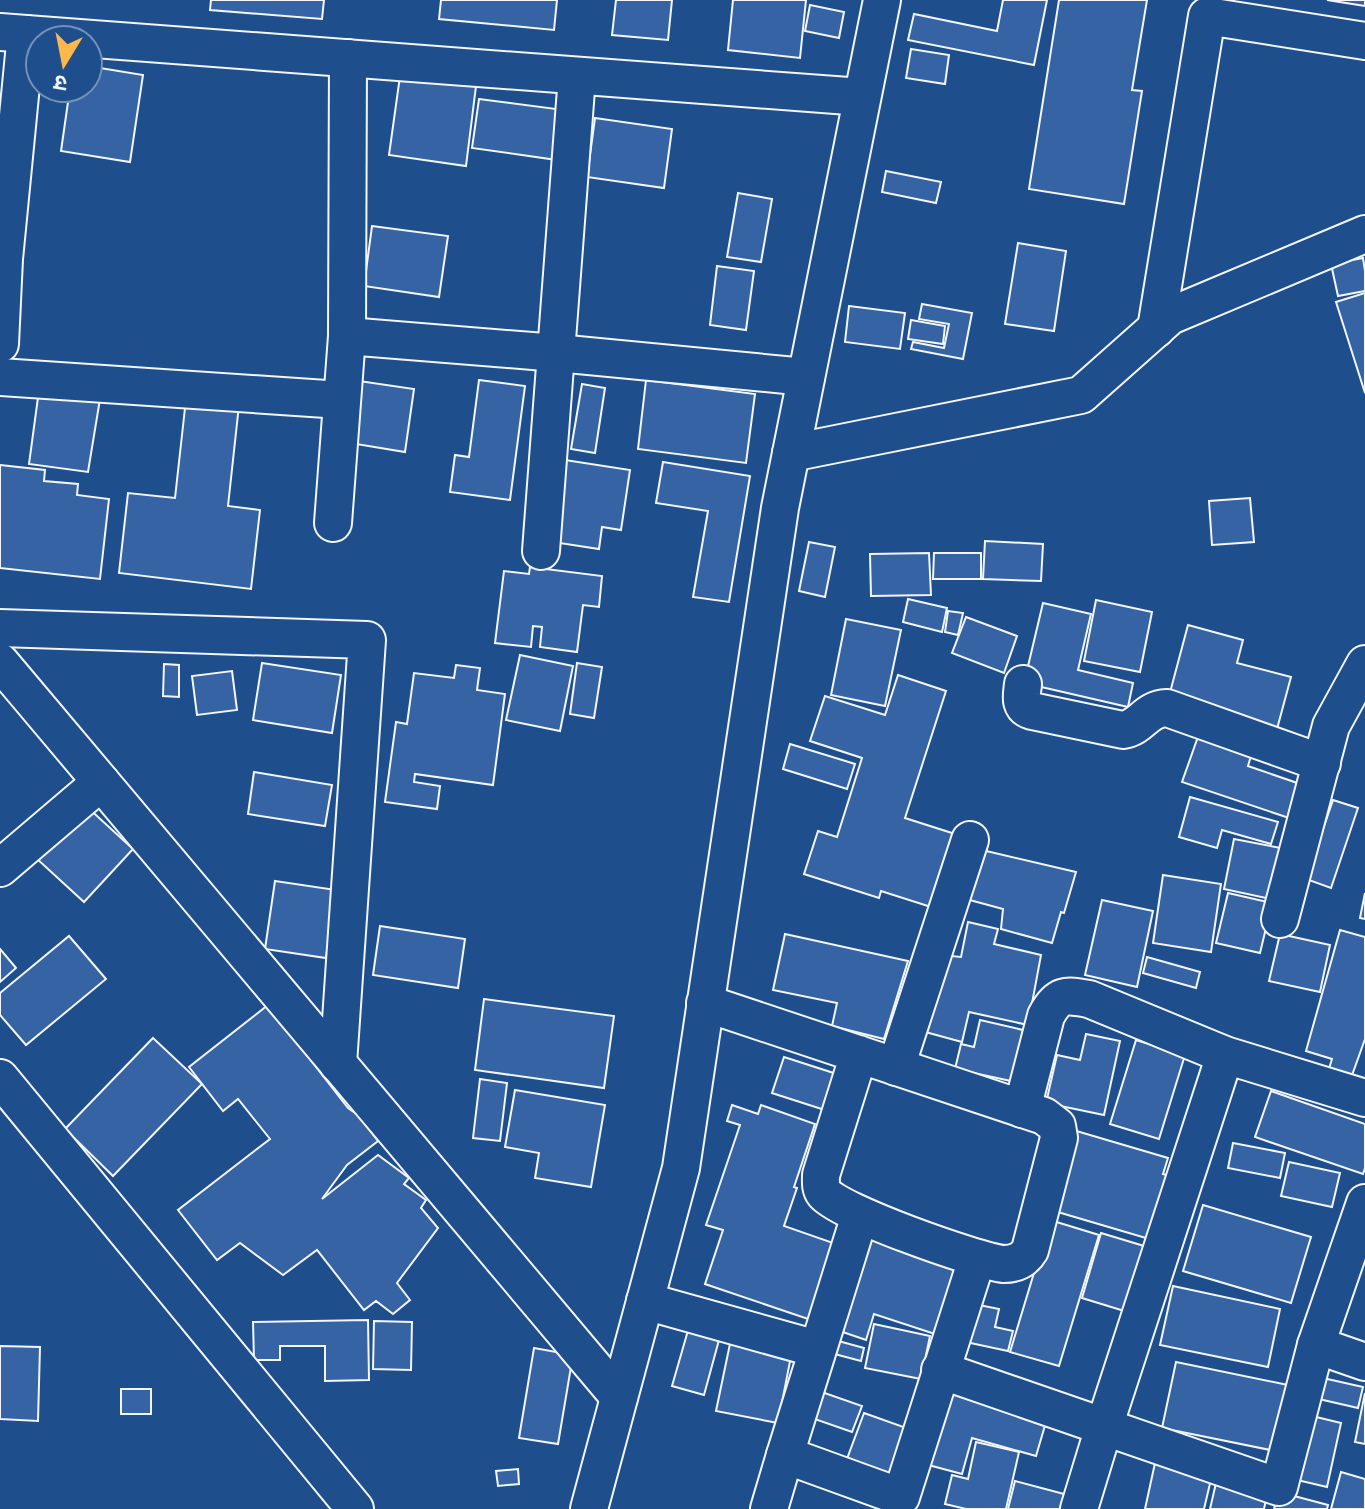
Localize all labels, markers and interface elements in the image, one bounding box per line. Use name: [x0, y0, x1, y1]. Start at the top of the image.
north arrow: [24, 24, 104, 104]
text: उ: [51, 69, 69, 99]

